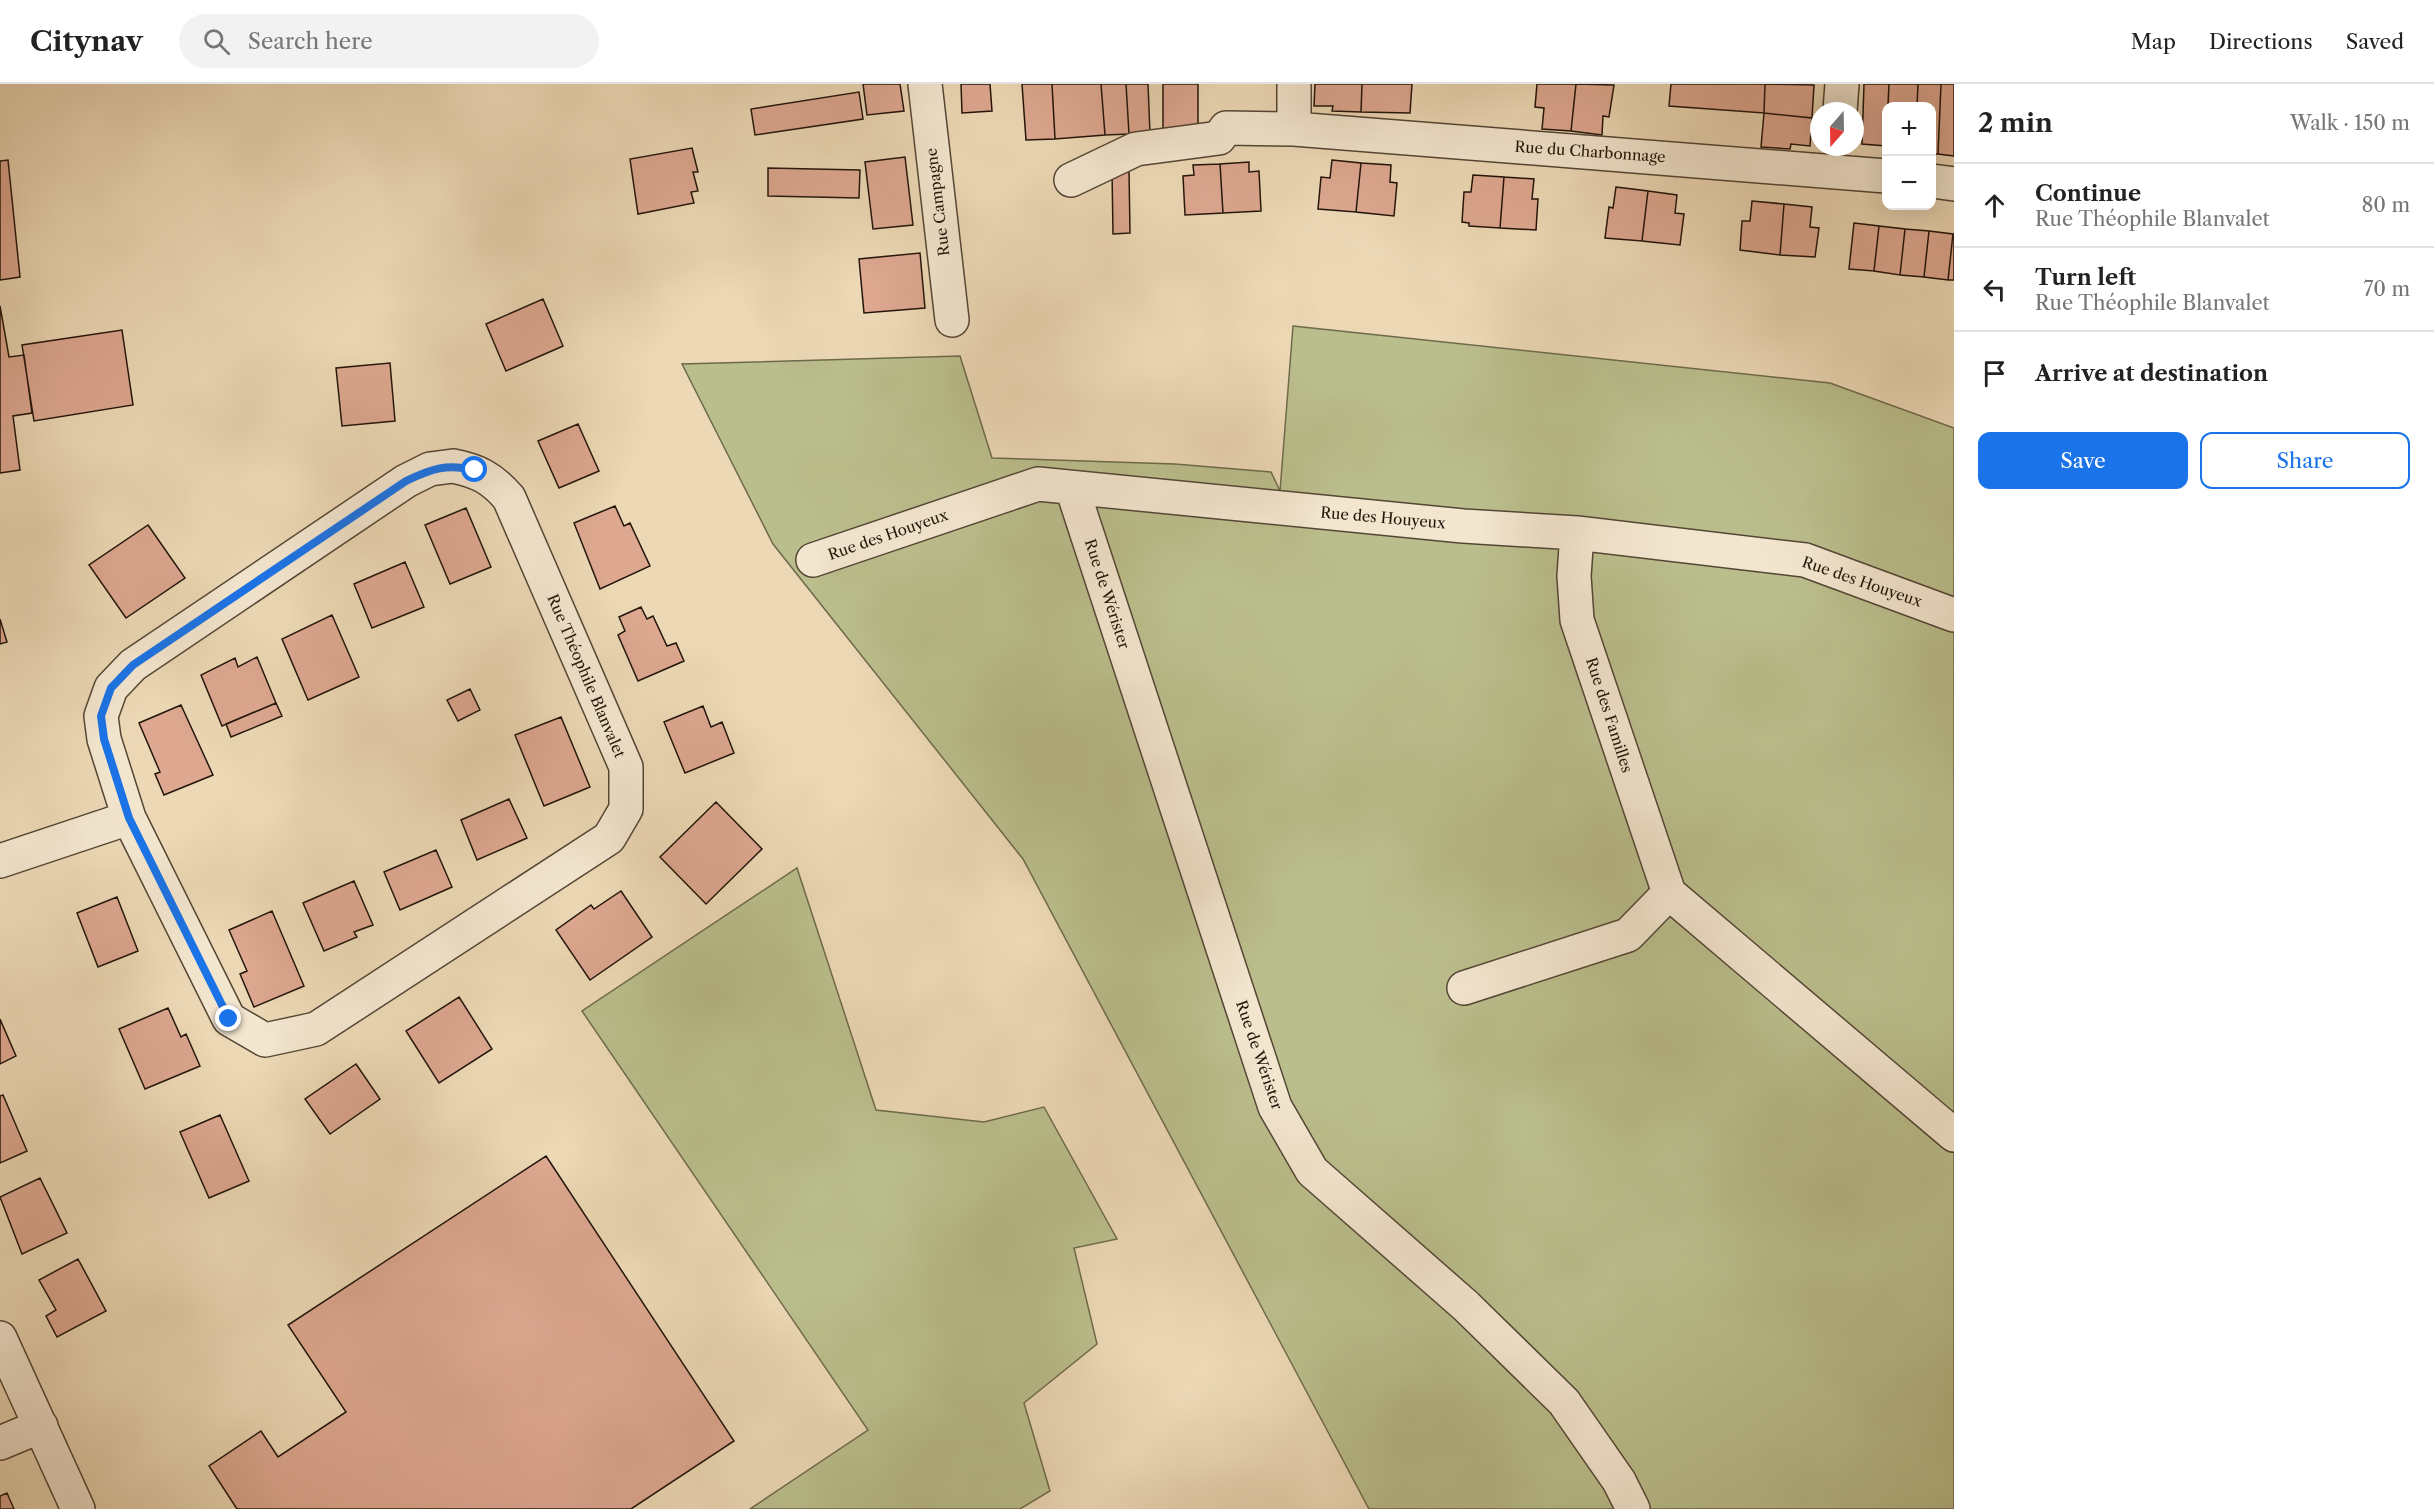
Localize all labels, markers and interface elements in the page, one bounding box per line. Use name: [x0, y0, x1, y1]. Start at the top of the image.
search box: [179, 14, 599, 68]
text: Citynav: [30, 24, 143, 58]
icon: search: [200, 25, 233, 58]
text: Search here: [248, 28, 372, 55]
text: Map: [2131, 29, 2176, 54]
text: Directions: [2209, 29, 2313, 54]
text: Saved: [2346, 29, 2404, 54]
north arrow: [1810, 102, 1864, 156]
map controls: [1882, 102, 1936, 210]
button: +: [1882, 102, 1936, 156]
text: 2 min: [1978, 107, 2053, 139]
text: Walk · 150 m: [2290, 111, 2410, 135]
street label: Rue du Charbonnage: [1514, 137, 1666, 166]
street label: Rue Campagne: [921, 147, 954, 257]
button: −: [1882, 156, 1936, 210]
text: Continue: [2035, 180, 2141, 207]
icon: ahead: [1978, 189, 2011, 222]
text: 80 m: [2362, 193, 2410, 217]
text: Rue Théophile Blanvalet: [2035, 207, 2270, 231]
text: Turn left: [2035, 264, 2136, 291]
icon: left: [1978, 273, 2011, 306]
text: 70 m: [2364, 277, 2410, 301]
text: Rue Théophile Blanvalet: [2035, 291, 2270, 315]
icon: arrive: [1978, 357, 2011, 390]
text: Arrive at destination: [2035, 360, 2268, 387]
button: Save: [1978, 432, 2188, 489]
button: Share: [2200, 432, 2410, 489]
route start: [461, 456, 487, 482]
street label: Rue des Houyeux: [1320, 503, 1447, 532]
street label: Rue des Houyeux: [825, 505, 951, 564]
street label: Rue de Wérister: [1081, 536, 1134, 652]
street label: Rue des Houyeux: [1800, 552, 1925, 611]
street label: Rue Théophile Blanvalet: [543, 591, 630, 761]
street label: Rue des Familles: [1582, 655, 1637, 775]
street label: Rue de Wérister: [1232, 998, 1287, 1113]
route end: [215, 1005, 241, 1031]

